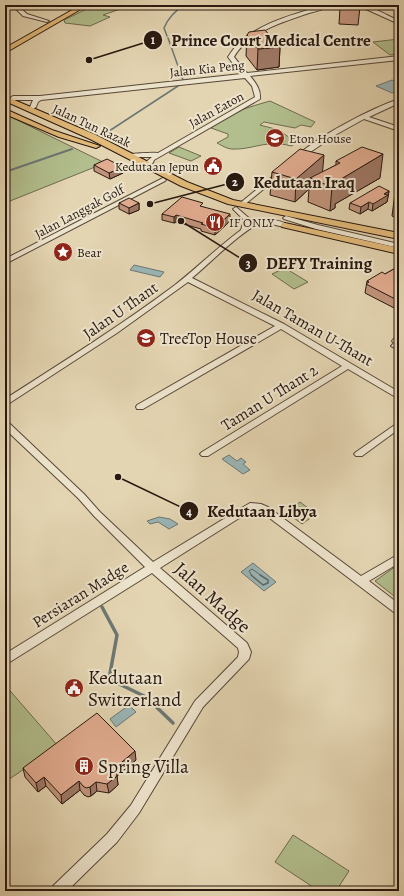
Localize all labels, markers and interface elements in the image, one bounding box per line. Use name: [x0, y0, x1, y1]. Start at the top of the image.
callout: Prince Court Medical Centre: [143, 25, 379, 54]
text: Prince Court Medical Centre: [171, 29, 371, 52]
text: 1: [151, 32, 156, 48]
street label: Jalan Kia Peng: [169, 56, 246, 81]
street label: Jalan Eaton: [186, 87, 247, 131]
street label: Jalan Tun Razak: [50, 100, 134, 151]
school or university icon: Eton House: [264, 127, 286, 149]
place label: Eton House: [289, 130, 351, 147]
public building icon: Kedutaan Jepun: [202, 155, 224, 177]
place label: Kedutaan Jepun: [115, 158, 199, 175]
callout: Kedutaan Iraq: [225, 168, 363, 197]
text: Kedutaan Iraq: [253, 171, 355, 194]
text: 2: [232, 174, 238, 190]
street label: Jalan Langgak Golf: [32, 180, 128, 242]
restaurant icon: IF ONLY: [204, 211, 226, 233]
place label: IF ONLY: [229, 214, 275, 231]
place icon: Bear: [52, 241, 74, 263]
place label: Bear: [77, 244, 102, 261]
callout: DEFY Training: [238, 249, 380, 278]
text: DEFY Training: [266, 252, 372, 275]
text: 3: [245, 256, 251, 272]
street label: Jalan U Thant: [79, 277, 162, 345]
street label: Jalan Taman U-Thant: [248, 284, 377, 371]
school or university icon: TreeTop House: [135, 327, 157, 349]
place label: TreeTop House: [160, 328, 257, 350]
street label: Taman U Thant 2: [217, 359, 322, 436]
callout: Kedutaan Libya: [179, 497, 325, 526]
text: Kedutaan Libya: [207, 500, 318, 523]
text: 4: [186, 504, 192, 520]
street label: Persiaran Madge: [28, 556, 133, 633]
street label: Jalan Madge: [168, 556, 256, 639]
place label: Kedutaan Switzerland: [88, 665, 182, 713]
public building icon: Kedutaan Switzerland: [63, 677, 85, 699]
place label: Spring Villa: [98, 754, 189, 780]
building icon: Spring Villa: [73, 755, 95, 777]

